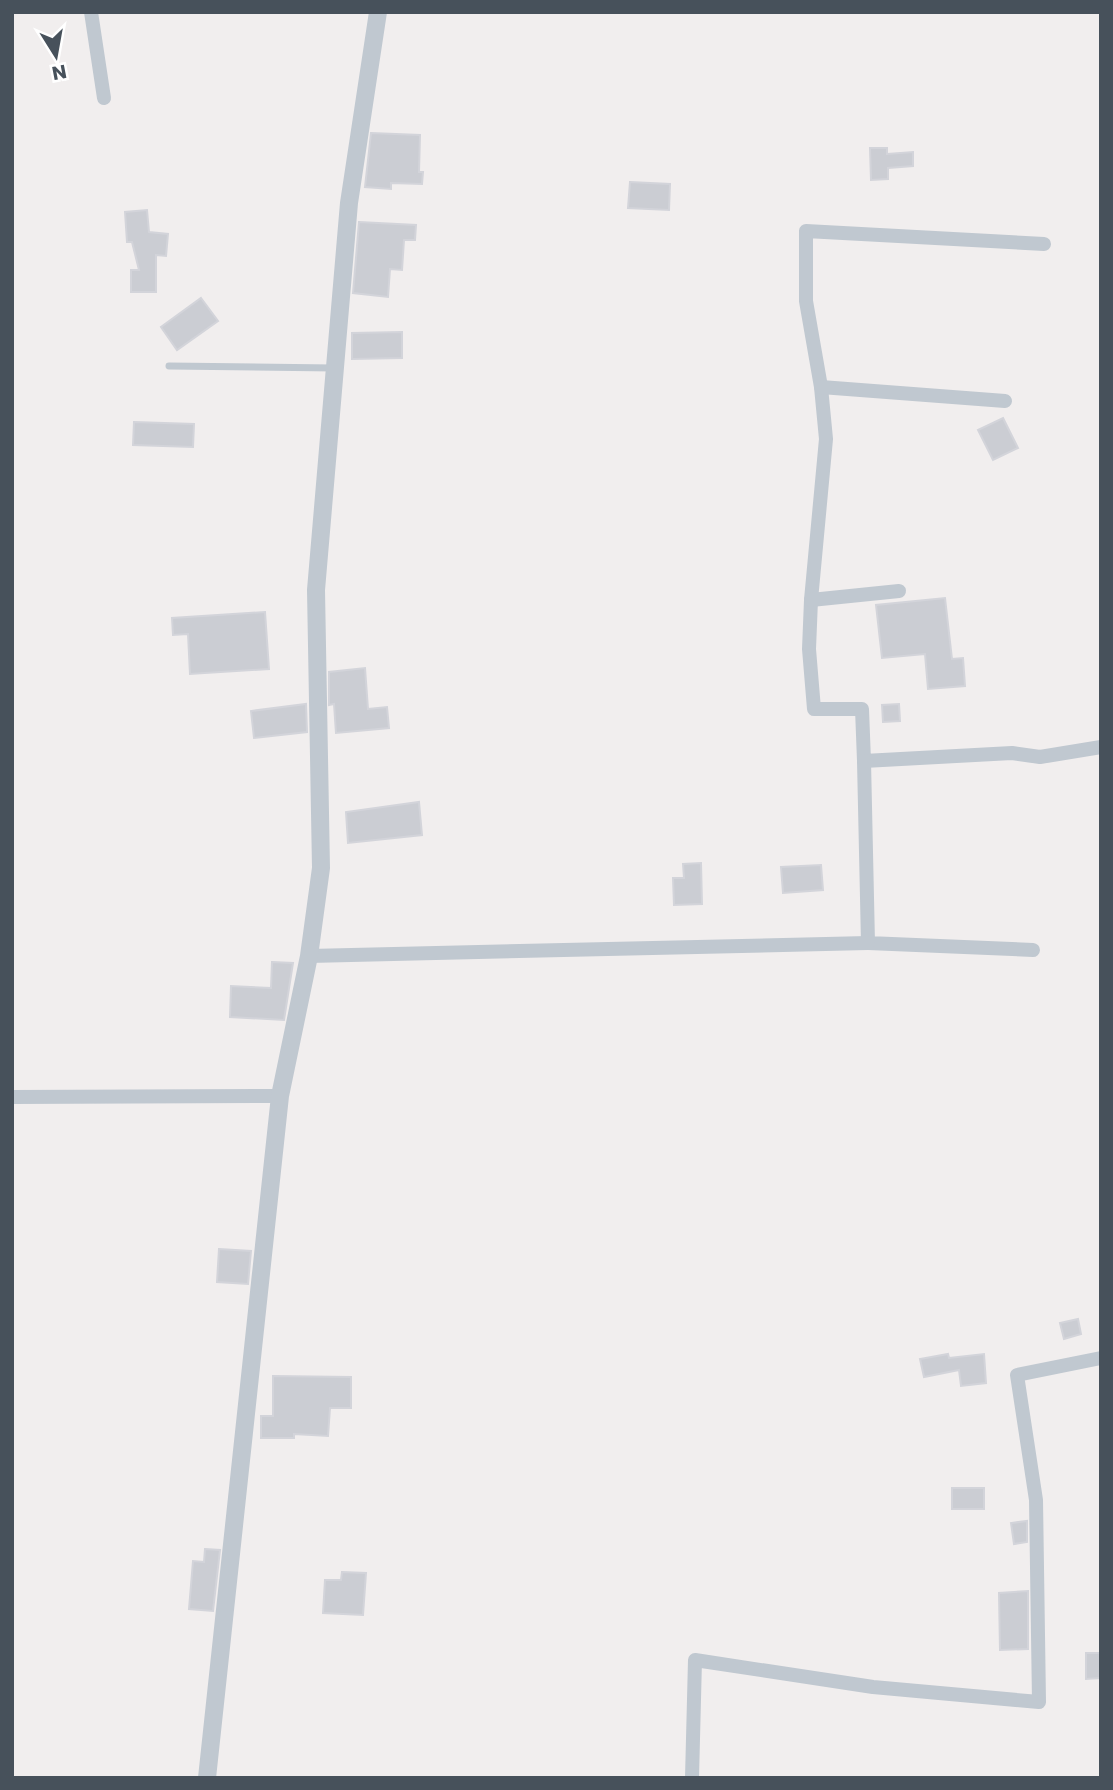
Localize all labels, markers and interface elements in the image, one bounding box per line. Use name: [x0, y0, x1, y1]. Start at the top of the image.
north arrow: [21, 21, 91, 91]
text: N: [50, 58, 69, 87]

